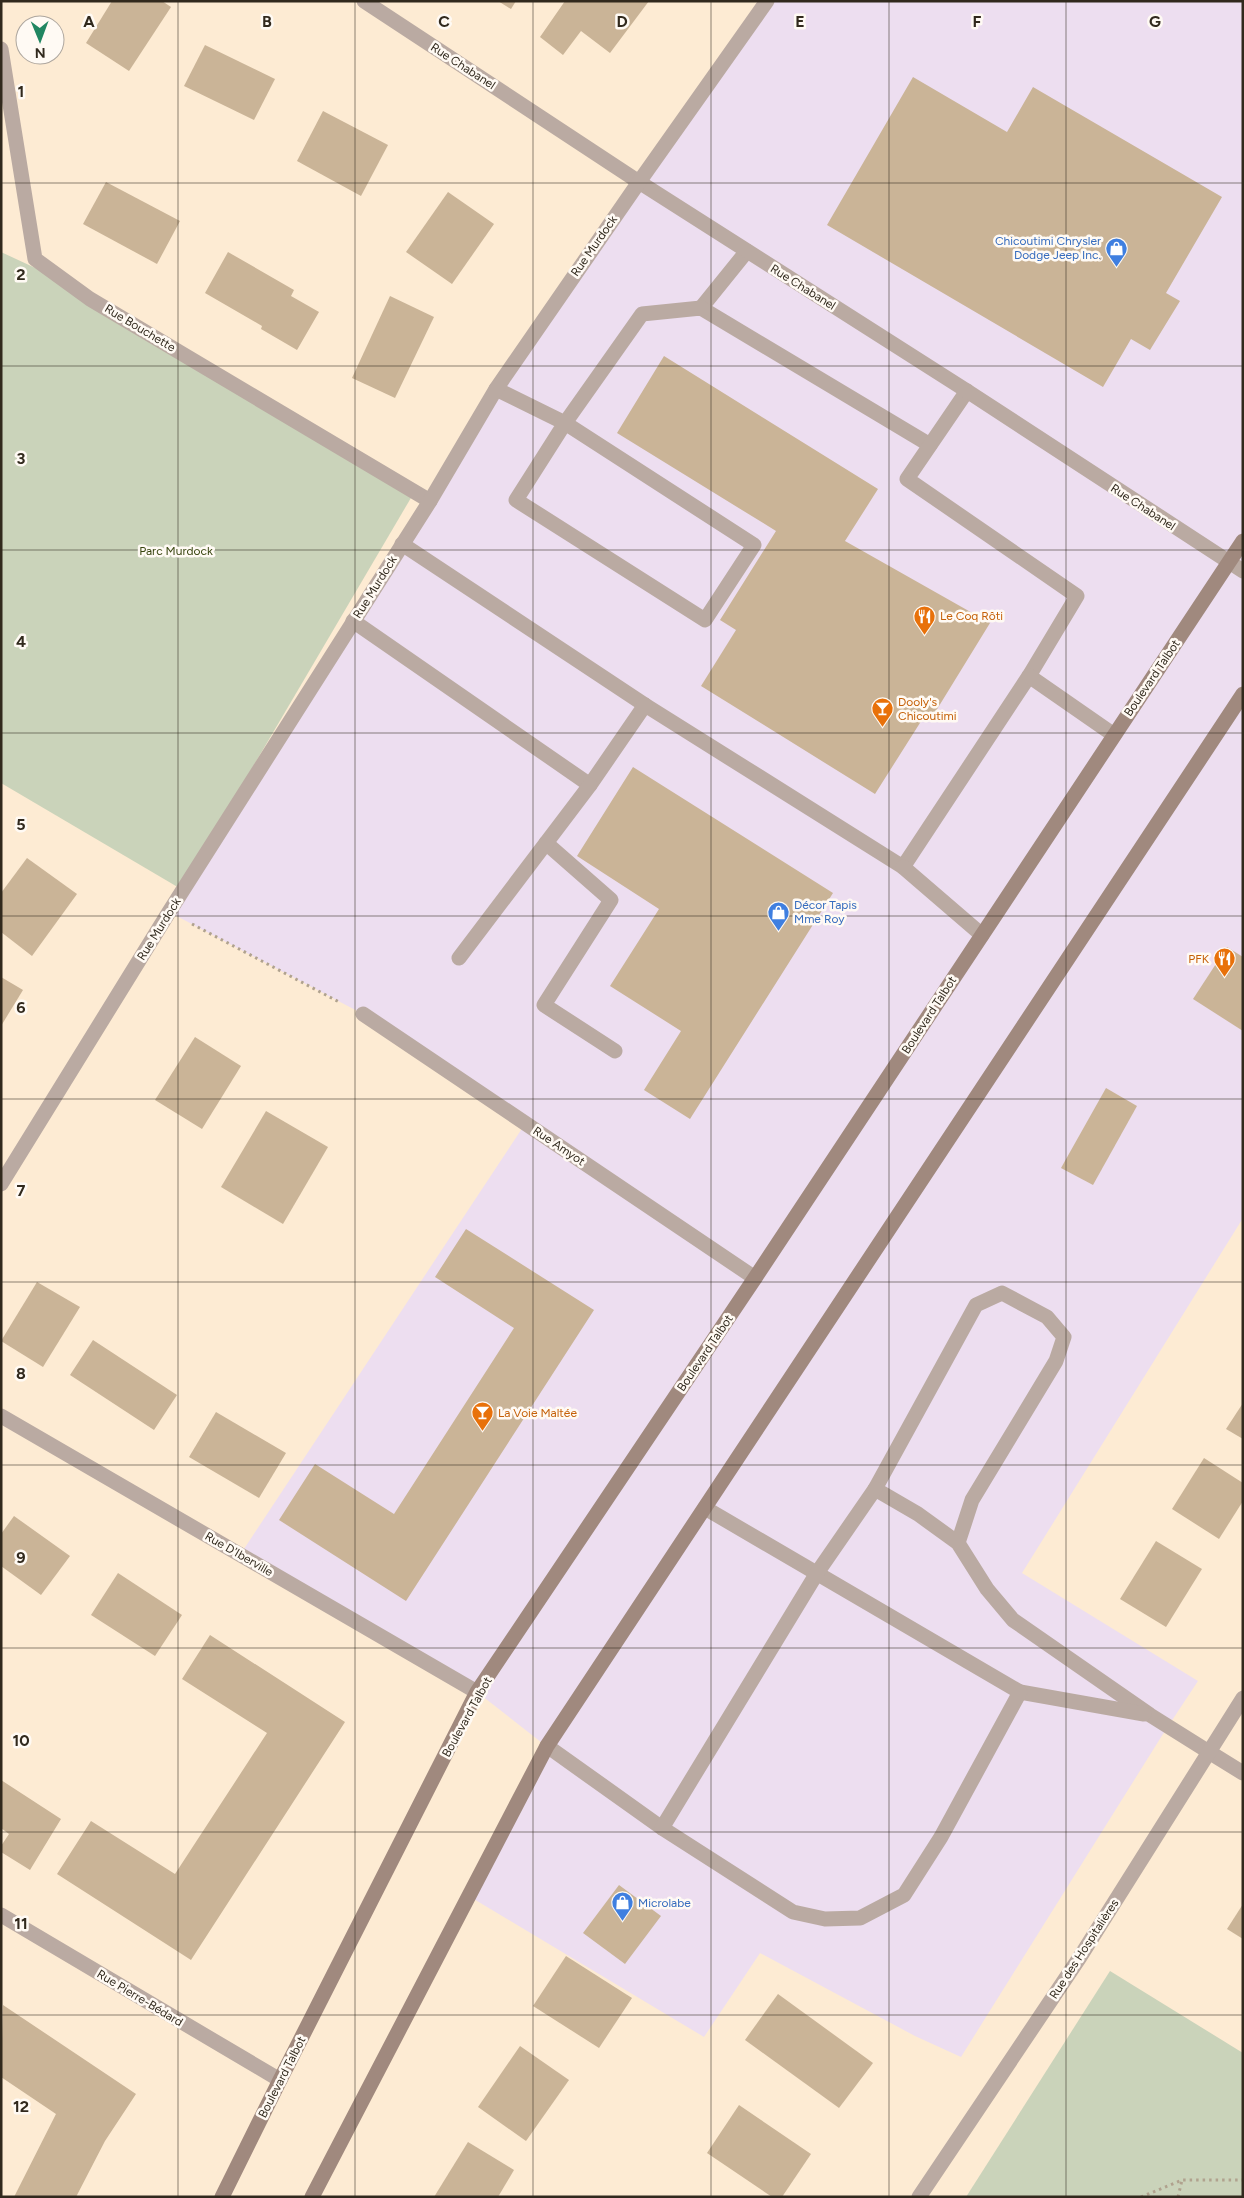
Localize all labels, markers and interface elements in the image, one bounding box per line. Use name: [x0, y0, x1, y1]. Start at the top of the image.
text: A: [83, 12, 95, 31]
text: B: [262, 12, 272, 31]
text: C: [438, 12, 450, 31]
text: D: [616, 12, 628, 31]
text: E: [795, 12, 805, 31]
text: F: [973, 12, 982, 31]
text: G: [1149, 12, 1161, 31]
north arrow: [15, 15, 65, 65]
street label: Rue Chabanel: [428, 40, 498, 92]
text: N: [35, 44, 46, 61]
text: 1: [18, 82, 24, 101]
street label: Rue Murdock: [568, 213, 620, 279]
place label: Chicoutimi Chrysler Dodge Jeep Inc.: [995, 234, 1101, 262]
shop icon: Chicoutimi Chrysler Dodge Jeep Inc.: [1105, 236, 1129, 267]
street label: Rue Chabanel: [768, 261, 838, 313]
text: 2: [16, 265, 26, 284]
street label: Rue Bouchette: [102, 301, 178, 355]
text: 3: [17, 449, 26, 468]
street label: Rue Chabanel: [1108, 481, 1178, 533]
park label: Parc Murdock: [139, 544, 213, 558]
street label: Rue Murdock: [350, 553, 400, 621]
restaurant icon: Le Coq Rôti: [912, 604, 936, 635]
place label: Le Coq Rôti: [940, 609, 1003, 623]
text: 4: [16, 632, 26, 651]
street label: Boulevard Talbot: [1121, 637, 1183, 719]
place label: Dooly's Chicoutimi: [898, 695, 957, 723]
bar icon: Dooly's Chicoutimi: [870, 697, 894, 728]
text: 5: [16, 815, 26, 834]
street label: Rue Murdock: [134, 895, 184, 963]
place label: Décor Tapis Mme Roy: [794, 898, 857, 926]
shop icon: Décor Tapis Mme Roy: [766, 900, 790, 931]
restaurant icon: PFK: [1213, 947, 1237, 978]
place label: PFK: [1188, 952, 1210, 966]
street label: Boulevard Talbot: [899, 973, 959, 1056]
text: 6: [16, 998, 26, 1017]
street label: Rue Amyot: [530, 1124, 588, 1169]
text: 7: [17, 1181, 26, 1200]
street label: Boulevard Talbot: [674, 1312, 736, 1394]
text: 8: [16, 1364, 26, 1383]
bar icon: La Voie Maltée: [470, 1401, 494, 1432]
place label: La Voie Maltée: [498, 1406, 577, 1420]
street label: Rue D'Iberville: [203, 1529, 276, 1579]
text: 9: [16, 1548, 26, 1567]
street label: Boulevard Talbot: [439, 1674, 495, 1760]
text: 10: [12, 1731, 30, 1750]
shop icon: Microlabe: [610, 1891, 634, 1922]
place label: Microlabe: [638, 1896, 691, 1910]
street label: Rue des Hospitalières: [1047, 1896, 1122, 2002]
text: 11: [14, 1914, 28, 1933]
street label: Rue Pierre-Bédard: [94, 1967, 186, 2029]
street label: Boulevard Talbot: [255, 2034, 309, 2120]
text: 12: [13, 2097, 29, 2116]

